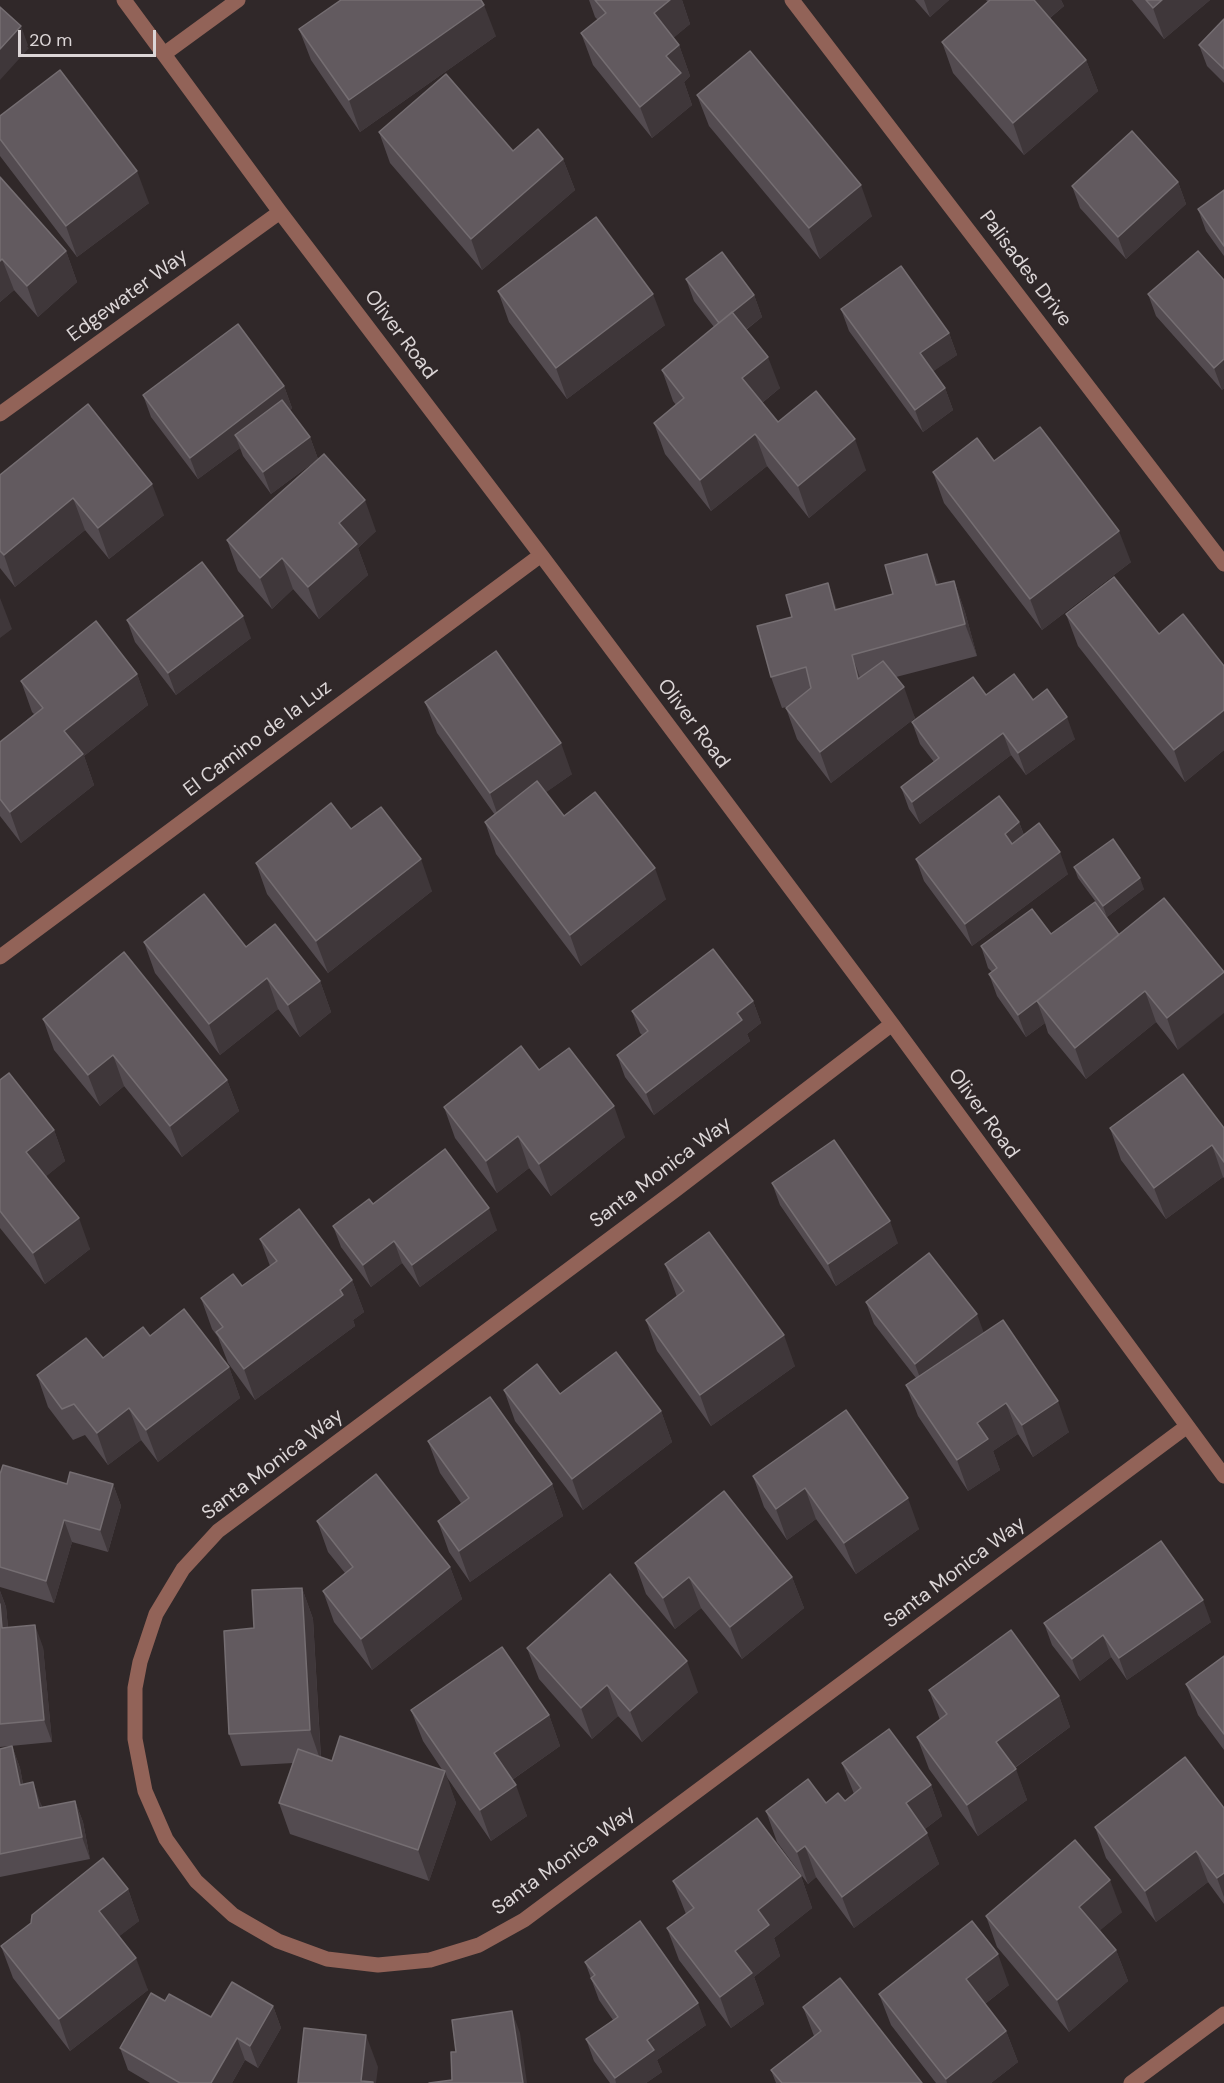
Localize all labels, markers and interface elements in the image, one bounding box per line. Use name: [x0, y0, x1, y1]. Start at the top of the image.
scale bar: [21, 18, 159, 56]
text: 20 m: [29, 28, 72, 52]
street label: Palisades Drive: [974, 206, 1076, 332]
street label: Edgewater Way: [63, 244, 193, 348]
street label: Oliver Road: [359, 286, 441, 384]
street label: Oliver Road: [652, 675, 734, 773]
street label: El Camino de la Luz: [179, 676, 337, 802]
street label: Oliver Road: [942, 1064, 1024, 1164]
street label: Santa Monica Way: [586, 1112, 736, 1234]
street label: Santa Monica Way: [198, 1404, 348, 1526]
street label: Santa Monica Way: [880, 1512, 1030, 1634]
street label: Santa Monica Way: [488, 1801, 640, 1921]

